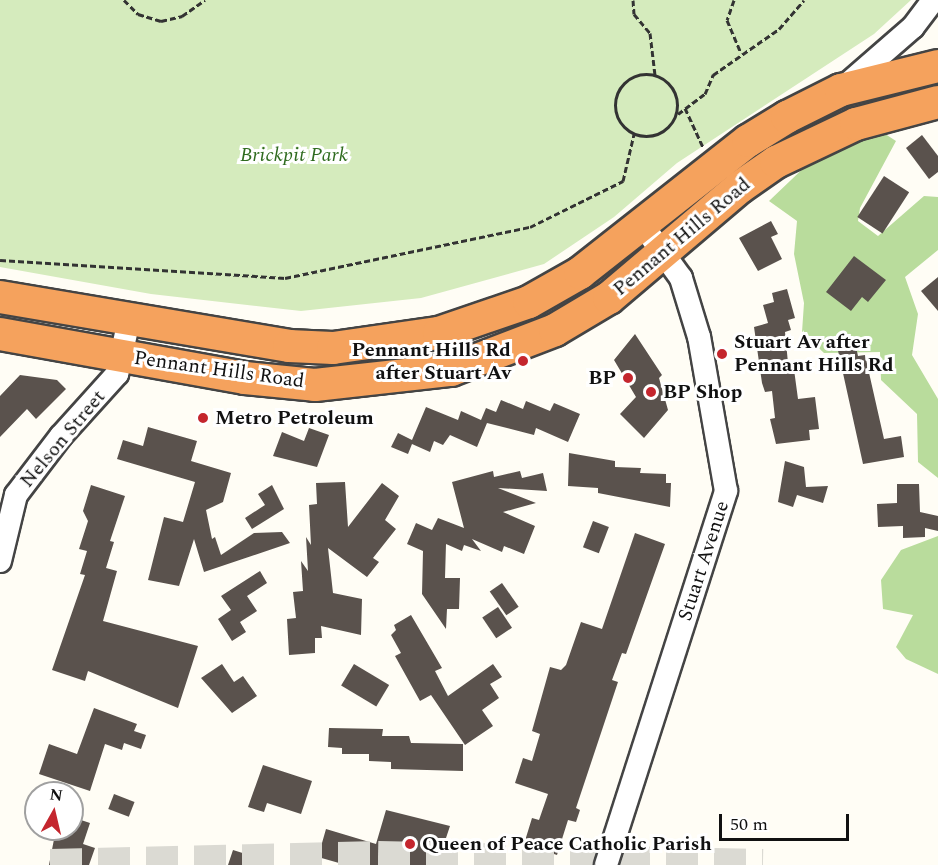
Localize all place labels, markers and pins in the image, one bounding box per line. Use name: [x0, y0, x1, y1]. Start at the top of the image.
place label: Stuart Av after Pennant Hills Rd: [734, 330, 894, 377]
place label: Pennant Hills Rd after Stuart Av: [351, 338, 511, 385]
marker: Stuart Av after Pennant Hills Rd: [715, 347, 729, 361]
marker: Pennant Hills Rd after Stuart Av: [516, 354, 530, 368]
place label: BP: [588, 366, 616, 390]
marker: BP: [621, 371, 635, 385]
place label: BP Shop: [663, 380, 742, 404]
marker: BP Shop: [644, 385, 658, 399]
place label: Metro Petroleum: [215, 406, 374, 430]
marker: Metro Petroleum: [196, 411, 210, 425]
place label: Queen of Peace Catholic Parish: [422, 832, 712, 856]
marker: Queen of Peace Catholic Parish: [403, 837, 417, 851]

